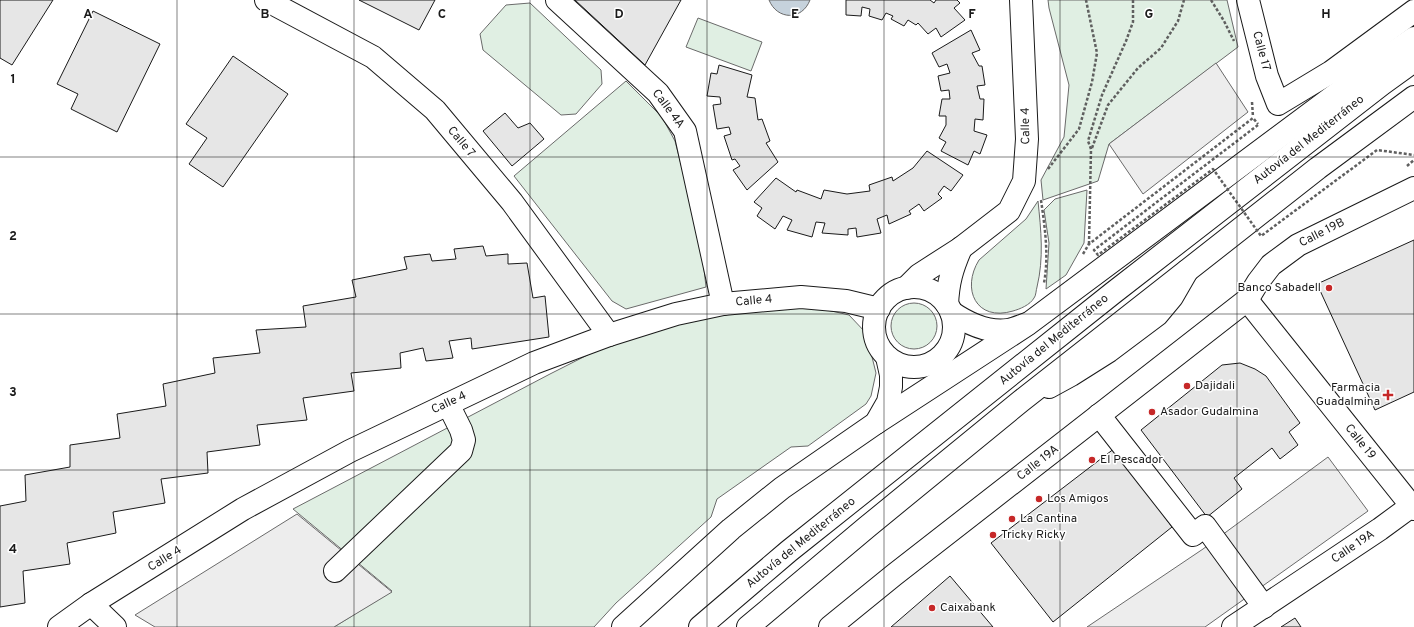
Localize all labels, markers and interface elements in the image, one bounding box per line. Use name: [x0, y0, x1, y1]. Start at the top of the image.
text: A: [83, 7, 93, 23]
text: B: [261, 7, 270, 23]
text: C: [438, 7, 446, 23]
text: D: [614, 7, 624, 23]
text: E: [791, 7, 799, 23]
text: F: [968, 7, 976, 23]
text: G: [1145, 7, 1154, 23]
text: H: [1321, 7, 1331, 23]
street label: Calle 17: [1248, 29, 1274, 73]
text: 1: [10, 72, 16, 88]
street label: Calle 4A: [648, 86, 688, 132]
street label: Autovía del Mediterráneo: [1250, 92, 1368, 188]
street label: Calle 4: [1018, 107, 1034, 145]
street label: Calle 7: [443, 123, 479, 161]
street label: Calle 19B: [1296, 215, 1348, 251]
text: 2: [9, 229, 17, 245]
place label: Banco Sabadell: [1238, 280, 1321, 296]
marker: Banco Sabadell: [1324, 283, 1334, 293]
street label: Calle 4: [735, 291, 773, 311]
street label: Autovía del Mediterráneo: [996, 291, 1112, 389]
place label: Dajidali: [1195, 378, 1235, 394]
place label: Farmacia Guadalmina: [1316, 380, 1380, 410]
marker: Dajidali: [1182, 381, 1192, 391]
text: 3: [9, 385, 17, 401]
street label: Calle 4: [429, 388, 469, 418]
marker: Farmacia Guadalmina: [1383, 390, 1393, 400]
place label: Asador Gudalmina: [1160, 404, 1258, 420]
marker: Asador Gudalmina: [1147, 407, 1157, 417]
street label: Calle 19: [1341, 421, 1379, 463]
street label: Calle 19A: [1014, 442, 1062, 484]
place label: El Pescador: [1100, 452, 1163, 468]
marker: El Pescador: [1087, 455, 1097, 465]
place label: Los Amigos: [1047, 491, 1109, 507]
street label: Autovía del Mediterráneo: [743, 494, 859, 592]
marker: Los Amigos: [1034, 494, 1044, 504]
place label: La Cantina: [1020, 511, 1077, 527]
marker: La Cantina: [1007, 514, 1017, 524]
place label: Tricky Ricky: [1001, 527, 1066, 543]
street label: Calle 19A: [1328, 527, 1378, 567]
marker: Tricky Ricky: [988, 530, 998, 540]
text: 4: [9, 542, 17, 558]
street label: Calle 4: [145, 542, 185, 576]
place label: Caixabank: [940, 600, 996, 616]
marker: Caixabank: [927, 603, 937, 613]

